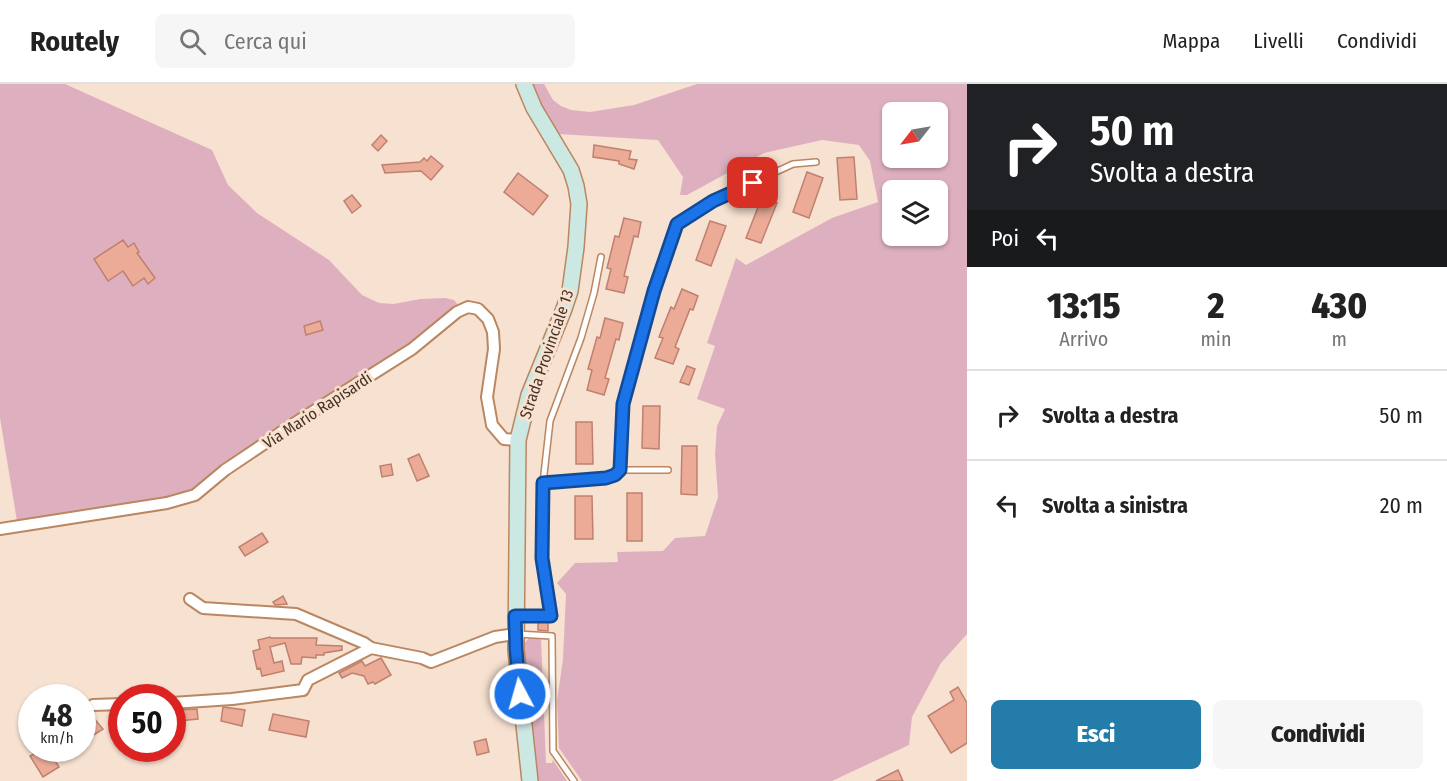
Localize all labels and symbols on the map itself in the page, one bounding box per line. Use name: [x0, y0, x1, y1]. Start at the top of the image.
north arrow: [882, 102, 948, 168]
pin: [727, 157, 778, 208]
street label: Strada Provinciale 13: [515, 287, 577, 421]
street label: Via Mario Rapisardi: [259, 368, 375, 453]
position arrow: [488, 662, 552, 726]
speed limit sign: 50: [108, 684, 186, 762]

